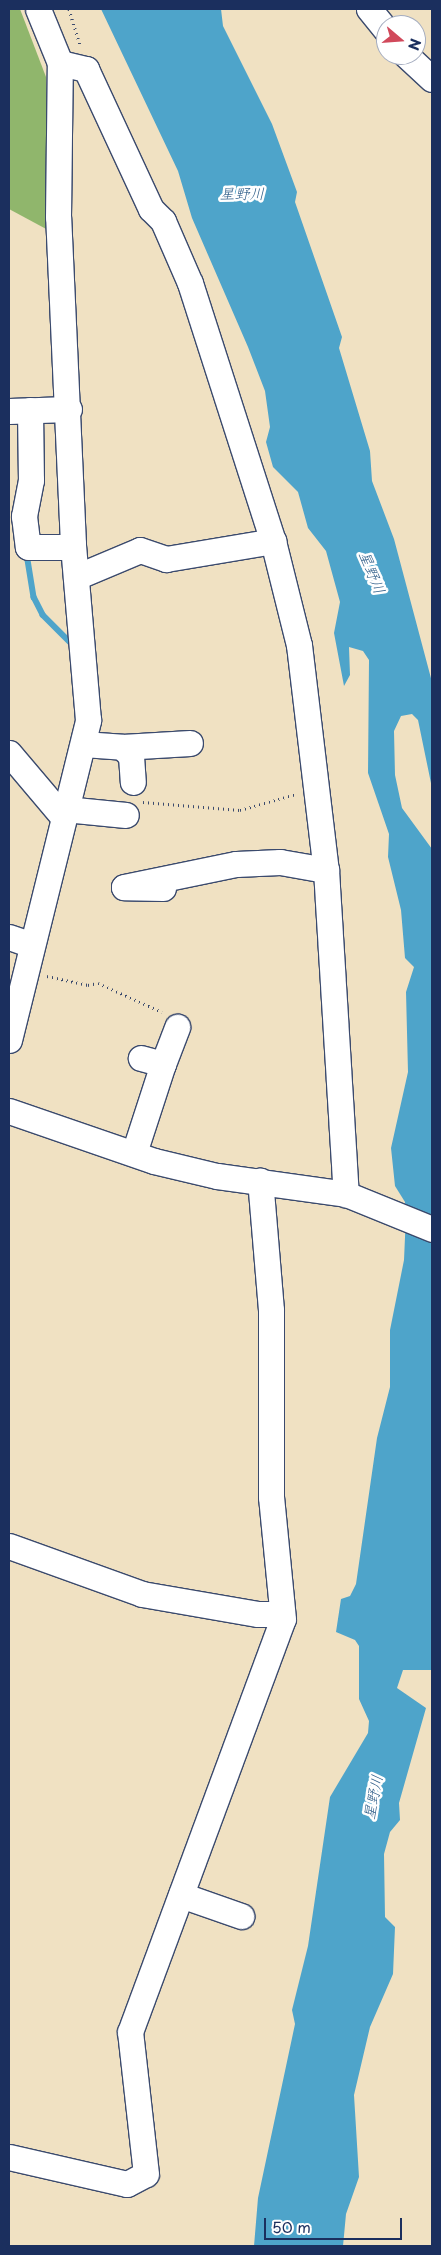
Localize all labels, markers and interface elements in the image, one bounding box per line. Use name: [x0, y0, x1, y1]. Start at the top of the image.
north arrow: [376, 15, 426, 65]
text: N: [403, 36, 426, 53]
water label: 星野川: [220, 184, 264, 202]
water label: 星野川: [356, 548, 390, 596]
water label: 星野川: [359, 1773, 385, 1821]
scale bar: [266, 2208, 404, 2240]
text: 50 m: [272, 2215, 311, 2238]

